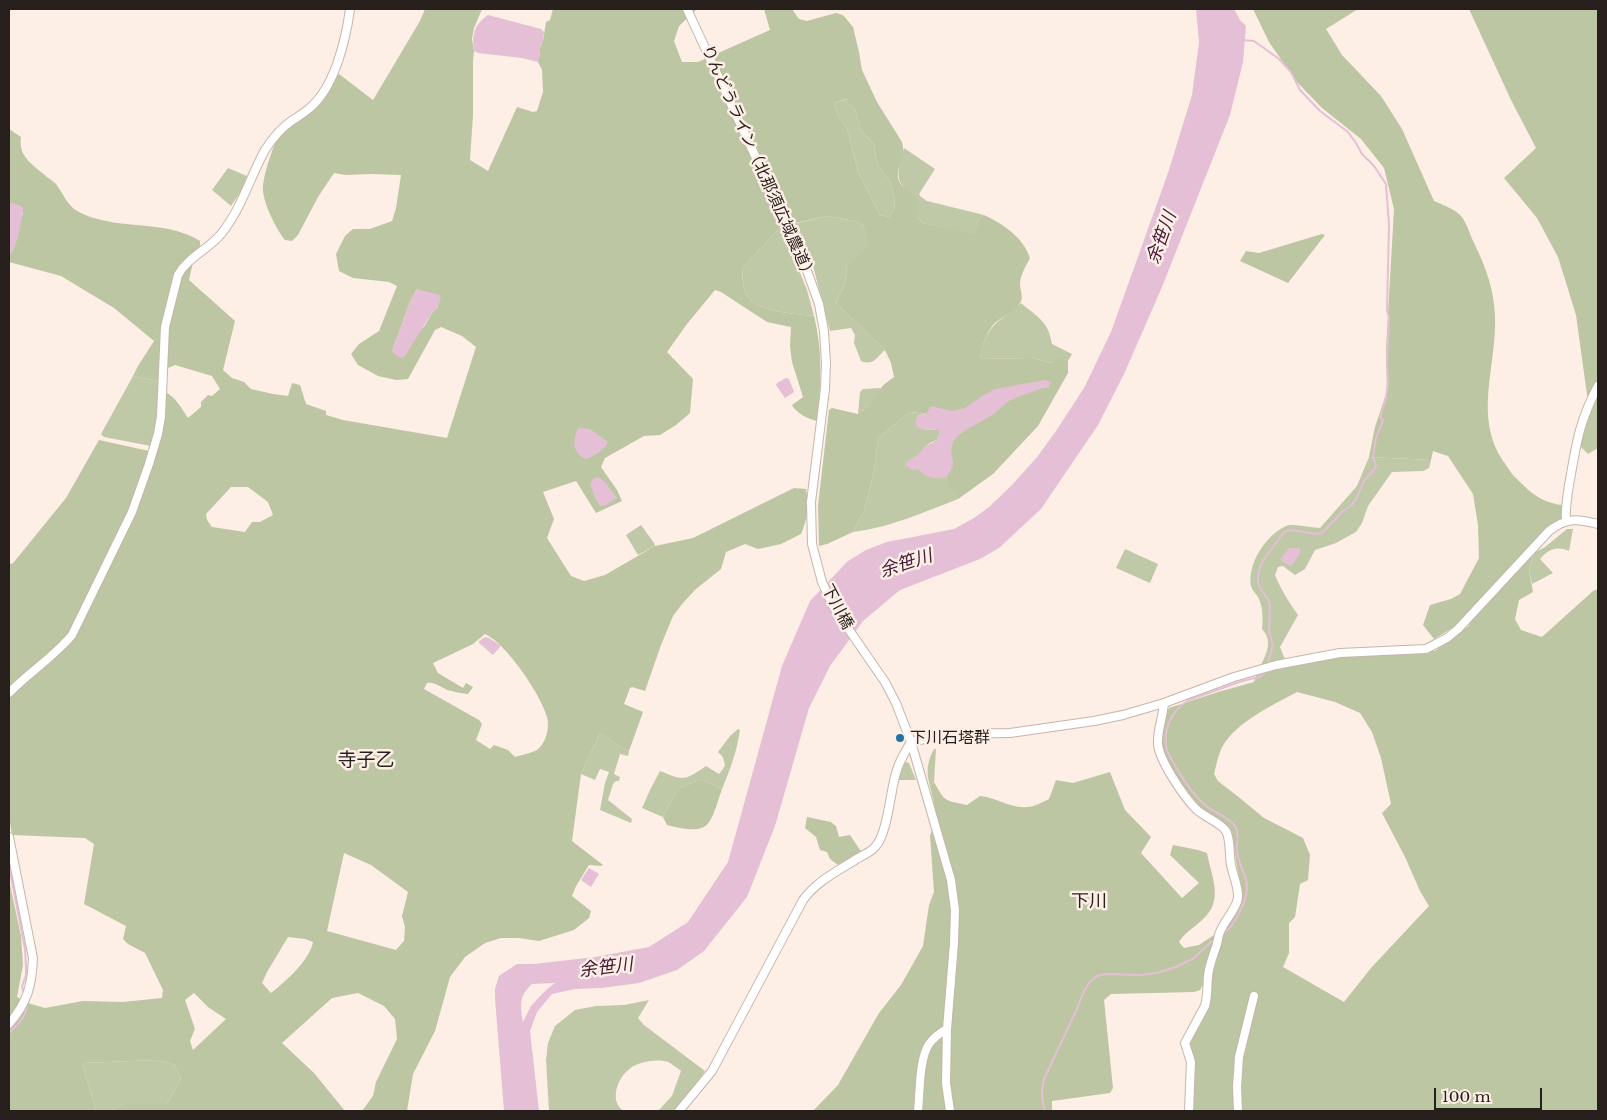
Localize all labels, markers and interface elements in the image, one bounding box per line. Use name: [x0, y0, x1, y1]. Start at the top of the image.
street label: りんどうライン（北那須広域農道）: [697, 42, 819, 284]
water label: 余笹川: [1143, 209, 1181, 267]
water label: 余笹川: [877, 545, 935, 583]
street label: 下川橋: [817, 581, 857, 633]
place label: 下川石塔群: [910, 728, 990, 748]
marker: 下川石塔群: [894, 732, 906, 744]
district label: 寺子乙: [338, 750, 394, 772]
district label: 下川: [1071, 891, 1107, 913]
water label: 余笹川: [578, 954, 634, 982]
scale bar: [1437, 1078, 1544, 1110]
text: 100 m: [1442, 1087, 1491, 1106]

